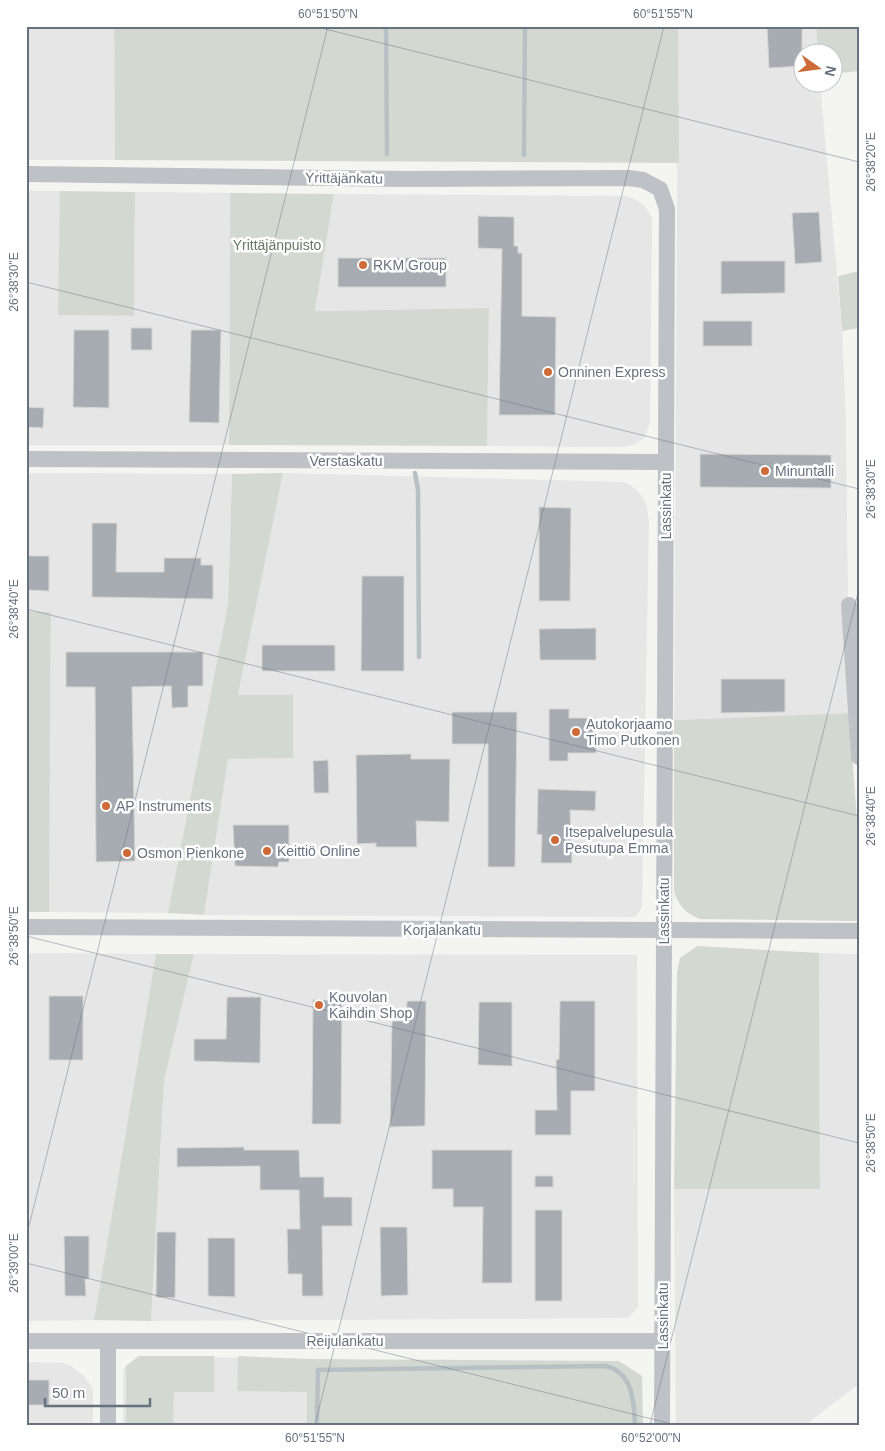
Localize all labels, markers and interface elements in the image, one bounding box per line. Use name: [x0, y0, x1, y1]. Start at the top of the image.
text: 60°51'50"N: [298, 7, 358, 21]
text: 60°51'55"N: [633, 7, 693, 21]
north arrow: [792, 42, 842, 92]
text: N: [822, 64, 840, 78]
text: 26°38'20"E: [864, 132, 878, 192]
street label: Yrittäjänkatu: [305, 169, 383, 187]
park label: Yrittäjänpuisto: [233, 237, 322, 253]
text: 26°38'30"E: [7, 252, 21, 312]
place label: RKM Group: [373, 257, 447, 273]
marker: RKM Group: [357, 259, 369, 271]
place label: Onninen Express: [558, 364, 665, 380]
marker: Onninen Express: [542, 366, 554, 378]
street label: Verstaskatu: [309, 453, 383, 469]
text: 26°38'30"E: [864, 459, 878, 519]
place label: Minuntalli: [775, 463, 834, 479]
marker: Minuntalli: [759, 465, 771, 477]
street label: Lassinkatu: [658, 473, 674, 539]
text: 26°38'40"E: [7, 579, 21, 639]
place label: Autokorjaamo Timo Putkonen: [586, 716, 680, 748]
marker: Autokorjaamo Timo Putkonen: [570, 726, 582, 738]
text: 26°38'40"E: [864, 786, 878, 846]
place label: AP Instruments: [116, 798, 211, 814]
marker: AP Instruments: [100, 800, 112, 812]
place label: Itsepalvelupesula Pesutupa Emma: [565, 824, 673, 856]
marker: Itsepalvelupesula Pesutupa Emma: [549, 834, 561, 846]
place label: Keittiö Online: [277, 843, 360, 859]
place label: Osmon Pienkone: [137, 845, 245, 861]
marker: Keittiö Online: [261, 845, 273, 857]
marker: Osmon Pienkone: [121, 847, 133, 859]
street label: Lassinkatu: [656, 878, 672, 944]
text: 26°38'50"E: [7, 906, 21, 966]
street label: Korjalankatu: [403, 922, 481, 938]
place label: Kouvolan Kaihdin Shop: [329, 989, 413, 1021]
marker: Kouvolan Kaihdin Shop: [313, 999, 325, 1011]
text: 26°38'50"E: [864, 1113, 878, 1173]
text: 26°39'00"E: [7, 1233, 21, 1293]
street label: Lassinkatu: [655, 1283, 671, 1349]
street label: Reijulankatu: [306, 1333, 384, 1349]
scale bar: [45, 1376, 150, 1408]
text: 50 m: [52, 1384, 85, 1401]
text: 60°51'55"N: [285, 1431, 345, 1445]
text: 60°52'00"N: [621, 1431, 681, 1445]

